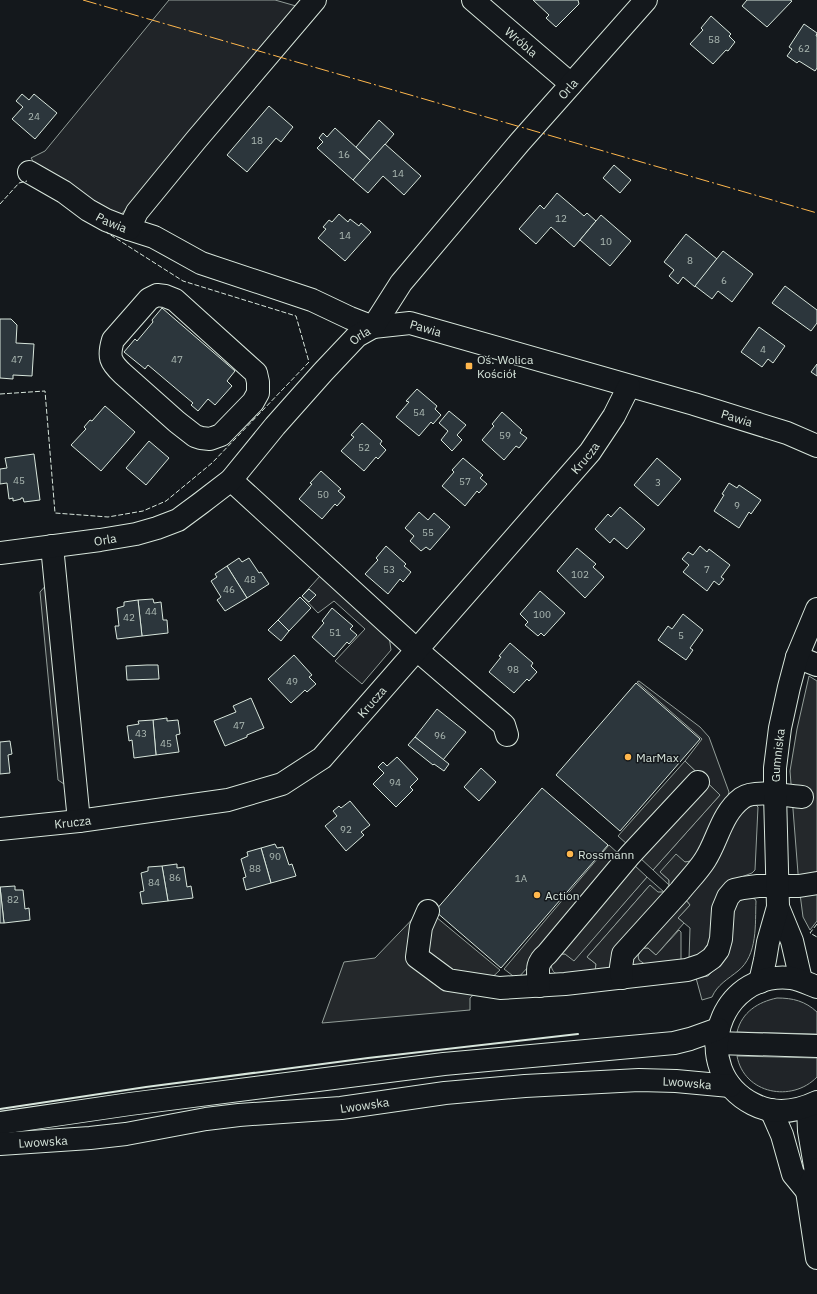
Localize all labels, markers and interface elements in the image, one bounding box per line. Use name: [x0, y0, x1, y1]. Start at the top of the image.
street label: Wróbla: [502, 23, 541, 60]
house number: 58: [708, 33, 720, 46]
house number: 62: [798, 42, 810, 55]
street label: Orla: [554, 75, 581, 102]
house number: 24: [28, 110, 40, 123]
house number: 18: [251, 134, 263, 147]
house number: 16: [338, 148, 350, 161]
house number: 14: [392, 167, 404, 180]
street label: Pawia: [94, 209, 130, 235]
house number: 12: [555, 212, 567, 225]
house number: 14: [339, 229, 351, 242]
house number: 10: [600, 235, 612, 248]
house number: 8: [687, 254, 693, 267]
house number: 6: [721, 274, 727, 287]
street label: Pawia: [408, 316, 444, 339]
street label: Orla: [346, 322, 373, 348]
house number: 4: [760, 343, 766, 356]
place label: Oś. Wolica Kościół: [477, 352, 534, 381]
house number: 47: [11, 353, 23, 366]
house number: 47: [171, 353, 183, 366]
marker: Oś. Wolica Kościół: [464, 361, 474, 371]
street label: Pawia: [720, 405, 755, 430]
house number: 54: [413, 406, 425, 419]
house number: 59: [499, 429, 511, 442]
street label: Krucza: [567, 438, 603, 477]
house number: 52: [358, 441, 370, 454]
house number: 45: [13, 474, 25, 487]
house number: 57: [459, 475, 471, 488]
house number: 3: [655, 476, 661, 489]
house number: 50: [317, 488, 329, 501]
house number: 9: [734, 499, 740, 512]
house number: 55: [422, 526, 434, 539]
street label: Orla: [93, 530, 118, 548]
house number: 53: [383, 563, 395, 576]
house number: 7: [704, 563, 710, 576]
house number: 102: [571, 568, 589, 581]
house number: 48: [244, 573, 256, 586]
house number: 46: [223, 583, 235, 596]
house number: 44: [145, 605, 157, 618]
house number: 100: [533, 608, 551, 621]
house number: 42: [123, 611, 135, 624]
house number: 51: [329, 626, 341, 639]
house number: 5: [678, 629, 684, 642]
house number: 98: [507, 663, 519, 676]
house number: 49: [286, 675, 298, 688]
street label: Krucza: [354, 682, 390, 720]
house number: 47: [233, 719, 245, 732]
house number: 43: [135, 727, 147, 740]
street label: Gumniska: [768, 727, 787, 782]
house number: 96: [434, 729, 446, 742]
house number: 45: [160, 737, 172, 750]
place label: MarMax: [636, 750, 679, 765]
marker: MarMax: [623, 752, 633, 762]
house number: 94: [389, 776, 401, 789]
street label: Krucza: [54, 812, 92, 831]
house number: 92: [340, 823, 352, 836]
place label: Rossmann: [578, 847, 634, 862]
marker: Rossmann: [565, 849, 575, 859]
house number: 90: [269, 850, 281, 863]
house number: 88: [249, 862, 261, 875]
house number: 86: [169, 871, 181, 884]
house number: 1A: [515, 872, 528, 885]
house number: 84: [148, 876, 160, 889]
place label: Action: [545, 888, 579, 903]
marker: Action: [532, 890, 542, 900]
house number: 82: [7, 893, 19, 906]
street label: Lwowska: [662, 1073, 713, 1092]
street label: Lwowska: [339, 1094, 390, 1116]
street label: Lwowska: [18, 1132, 69, 1150]

